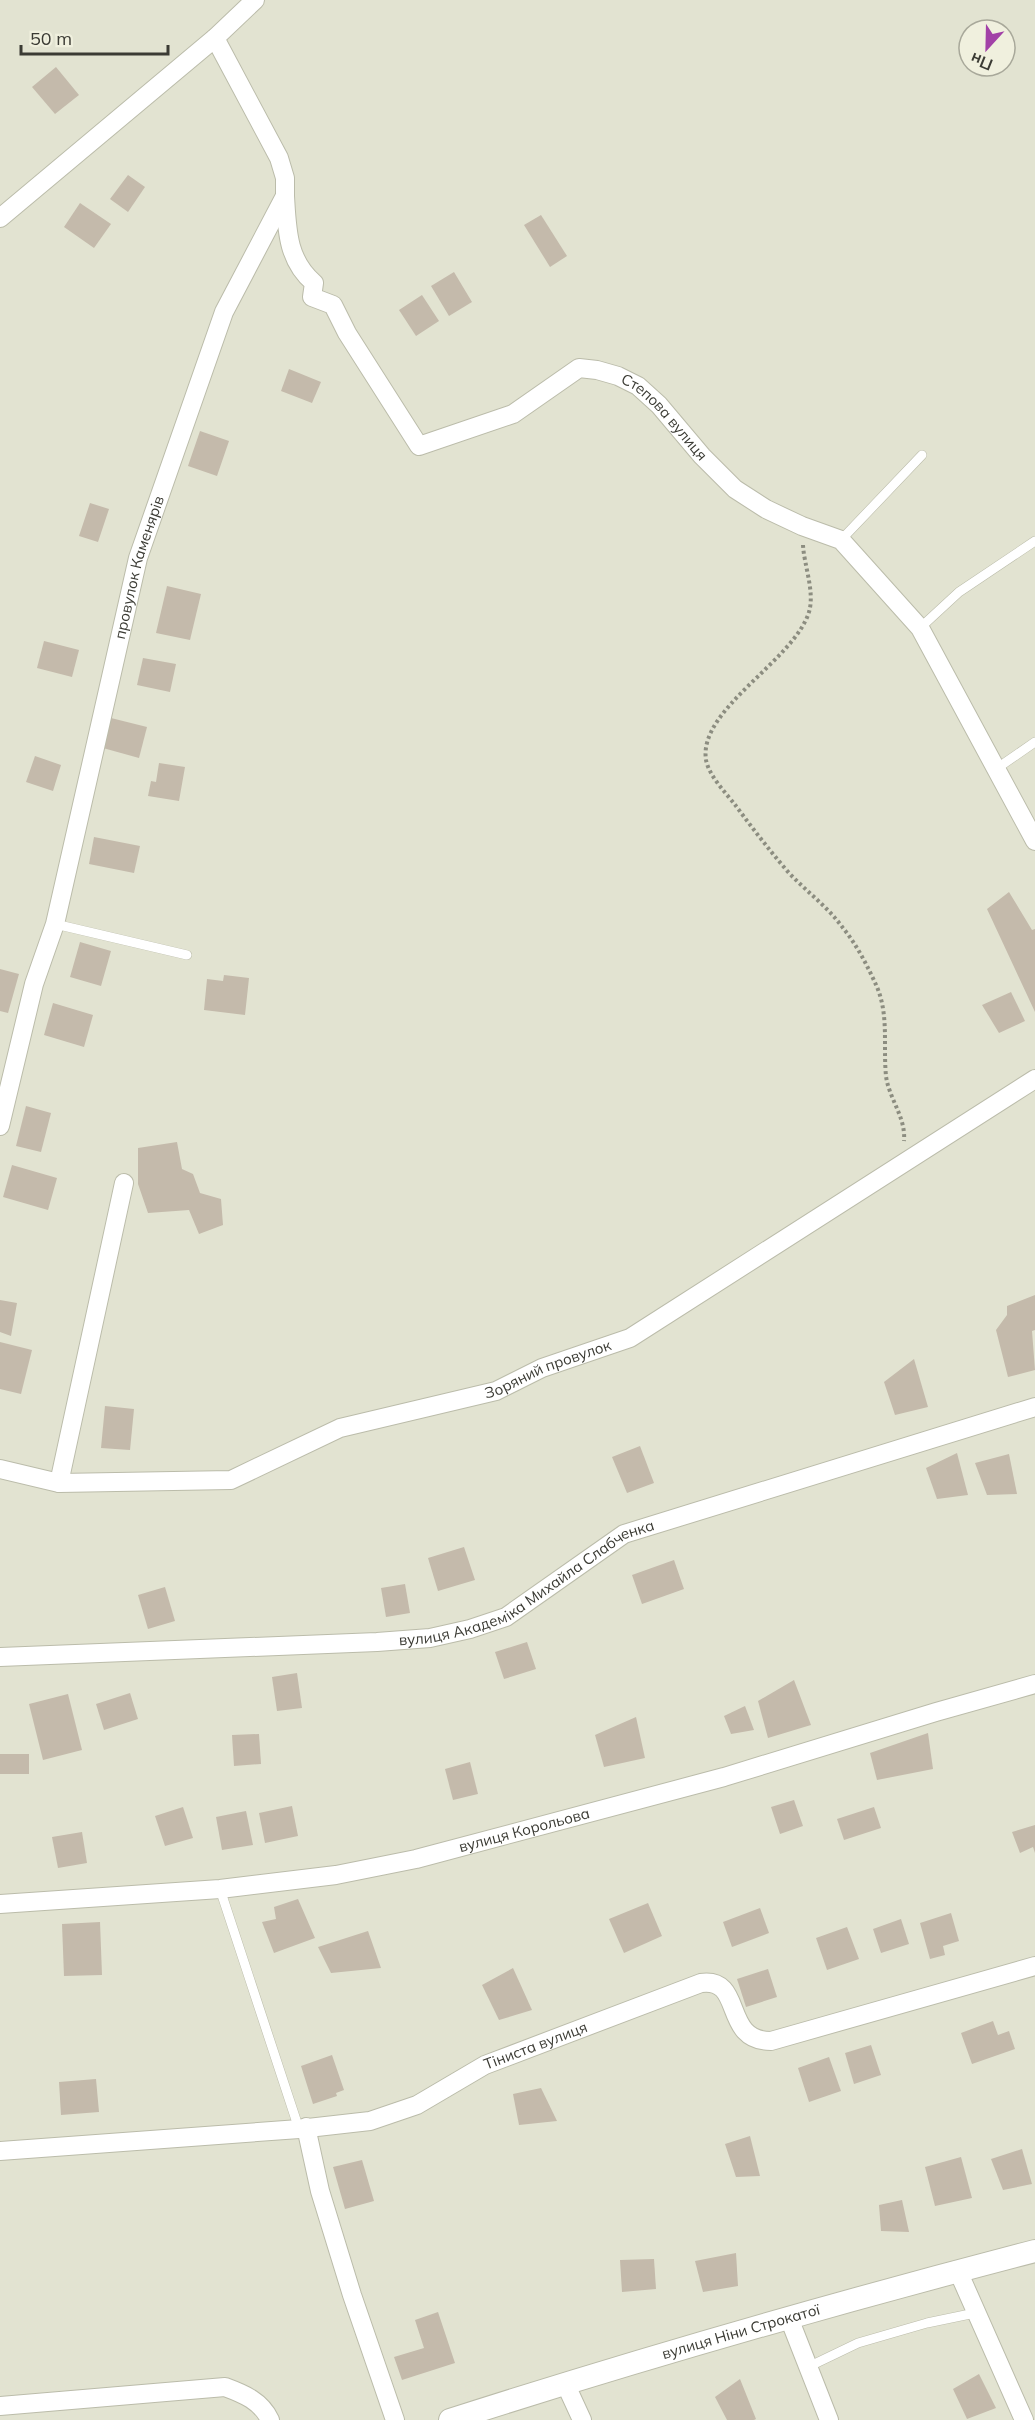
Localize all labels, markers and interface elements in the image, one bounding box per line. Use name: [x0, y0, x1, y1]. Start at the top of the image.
scale bar: [21, 18, 168, 56]
north arrow: [957, 18, 1017, 78]
text: 50 m: [30, 27, 72, 50]
text: Пн: [967, 48, 995, 75]
street label: Степова вулиця: [618, 369, 712, 464]
street label: провулок Каменярів: [110, 493, 168, 641]
street label: Зоряний провулок: [483, 1335, 614, 1402]
street label: вулиця Академіка Михайла Слабченка: [398, 1515, 656, 1649]
street label: вулиця Корольова: [457, 1803, 592, 1856]
street label: Тіниста вулиця: [481, 2017, 590, 2074]
street label: вулиця Ніни Строкатої: [659, 2299, 822, 2363]

